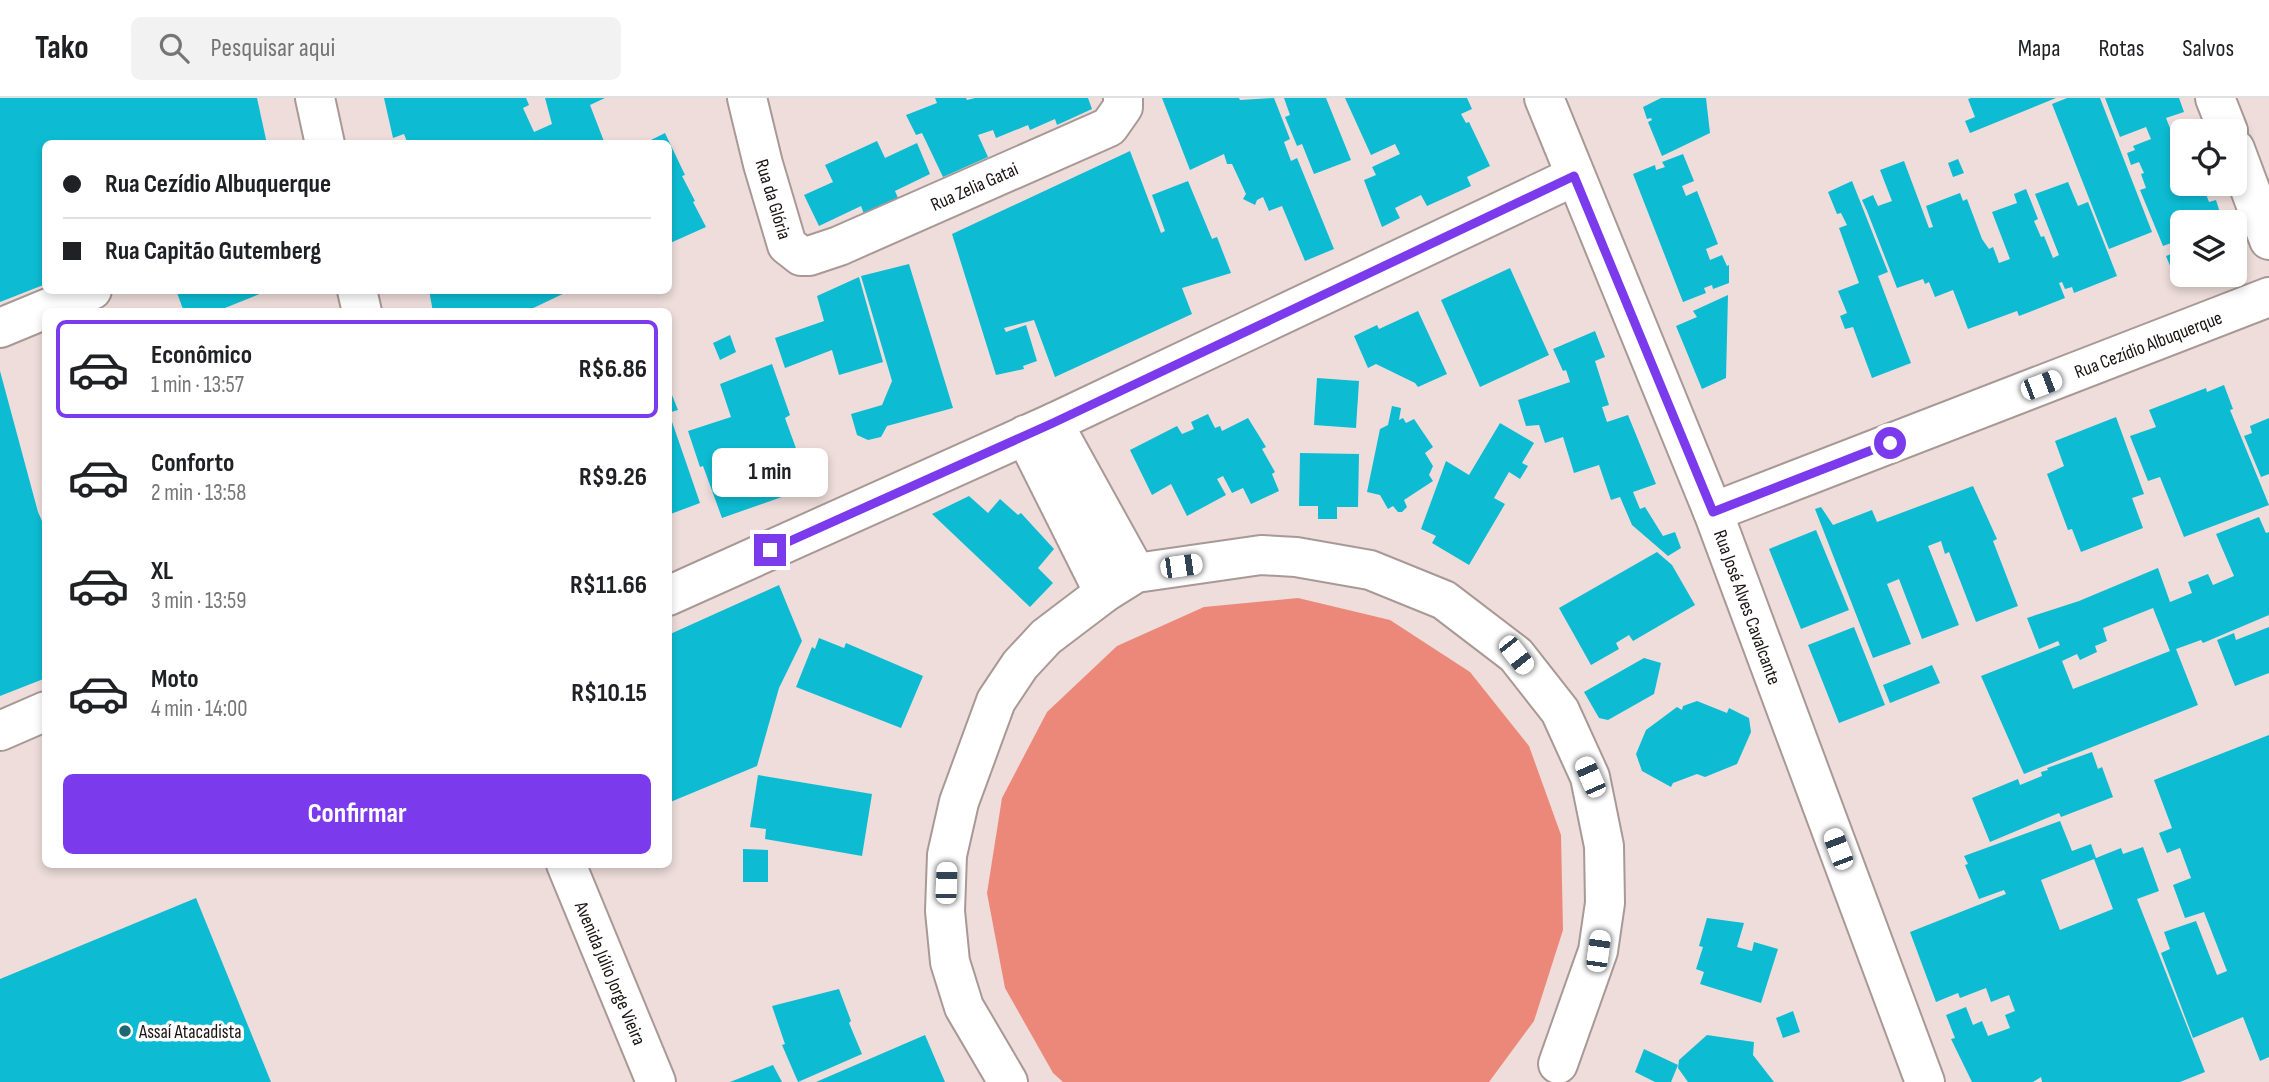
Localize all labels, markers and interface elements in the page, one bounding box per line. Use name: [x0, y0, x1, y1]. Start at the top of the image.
search box: [131, 17, 621, 80]
text: Tako: [35, 28, 89, 68]
icon: search: [155, 29, 193, 67]
text: Pesquisar aqui: [211, 33, 335, 64]
text: Mapa: [2018, 34, 2061, 63]
text: Rotas: [2099, 34, 2144, 63]
text: Salvos: [2182, 34, 2234, 63]
map controls: [2170, 119, 2247, 287]
button: locate: [2170, 119, 2247, 196]
street label: Rua da Glória: [749, 157, 796, 242]
street label: Rua Zelia Gatai: [927, 158, 1022, 217]
text: Rua Cezídio Albuquerque: [105, 169, 331, 200]
button: layers: [2170, 210, 2247, 287]
text: Rua Capitão Gutemberg: [105, 236, 321, 267]
street label: Rua Cezídio Albuquerque: [2071, 307, 2226, 384]
icon: car: [67, 338, 130, 401]
text: Econômico: [151, 340, 252, 371]
text: R$6.86: [579, 354, 647, 385]
car: [2018, 368, 2065, 402]
text: 1 min · 13:57: [151, 371, 244, 399]
route start: [1874, 427, 1906, 459]
icon: car: [67, 446, 130, 509]
text: Conforto: [151, 448, 234, 479]
callout: 1 min: [712, 448, 828, 498]
text: 1 min: [749, 458, 791, 486]
text: R$9.26: [579, 462, 647, 493]
text: 2 min · 13:58: [151, 479, 246, 507]
street label: Rua José Alves Cavalcante: [1708, 527, 1785, 688]
route end: [754, 534, 786, 566]
car: [1159, 553, 1204, 579]
icon: car: [67, 554, 130, 617]
text: XL: [151, 556, 173, 587]
text: R$11.66: [570, 570, 647, 601]
text: 3 min · 13:59: [151, 587, 247, 615]
car: [1495, 632, 1538, 678]
icon: car: [67, 662, 130, 725]
text: Moto: [151, 664, 199, 695]
text: R$10.15: [571, 678, 647, 709]
text: 4 min · 14:00: [151, 695, 248, 723]
car: [1572, 754, 1609, 800]
button: Confirmar: [63, 774, 651, 854]
car: [1821, 826, 1856, 872]
car: [935, 862, 958, 904]
street label: Avenida Júlio Jorge Vieira: [569, 898, 650, 1049]
car: [1585, 929, 1612, 973]
place label: Assaí Atacadista: [138, 1021, 242, 1044]
marker: Assaí Atacadista: [117, 1023, 133, 1039]

